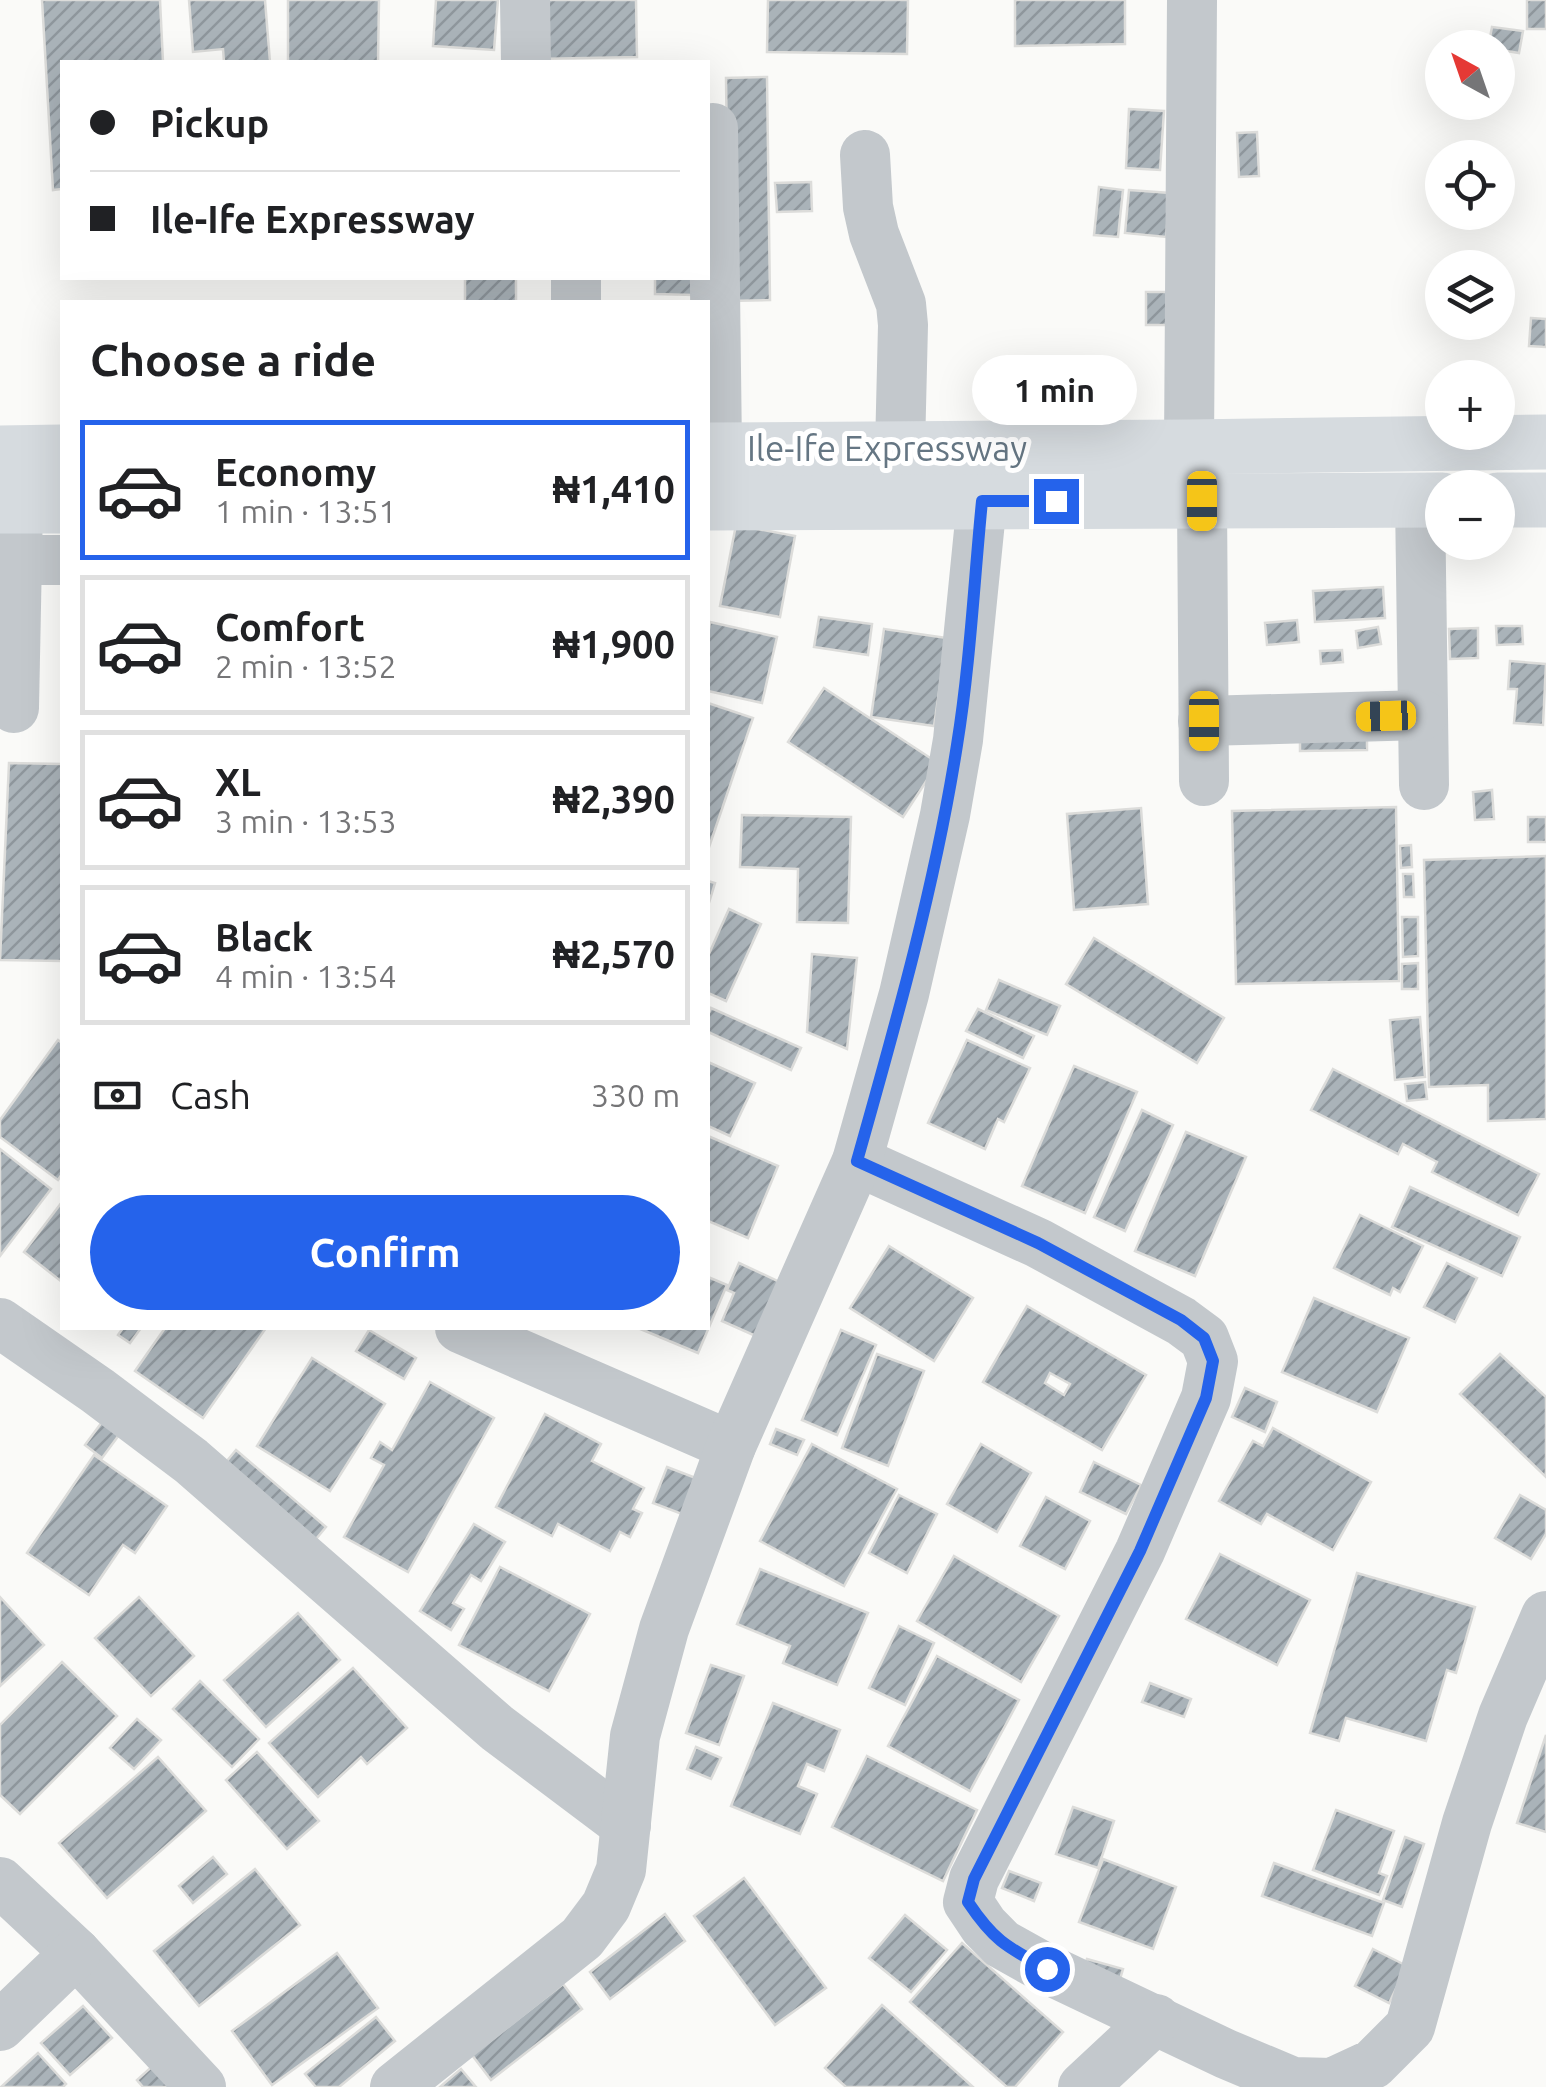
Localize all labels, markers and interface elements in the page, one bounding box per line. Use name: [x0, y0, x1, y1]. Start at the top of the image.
north arrow: [1425, 30, 1515, 120]
map controls: [1425, 30, 1515, 560]
text: Pickup: [150, 102, 269, 144]
button: locate: [1425, 140, 1515, 230]
text: Ile-Ife Expressway: [150, 198, 475, 240]
button: layers: [1425, 250, 1515, 340]
text: Choose a ride: [90, 334, 376, 385]
callout: 1 min: [974, 356, 1138, 426]
button: +: [1425, 360, 1515, 450]
text: 1 min: [1014, 372, 1095, 408]
street label: Ile-Ife Expressway: [747, 428, 1027, 468]
icon: car: [95, 445, 185, 535]
text: Economy: [215, 451, 376, 493]
text: ₦1,410: [552, 468, 675, 510]
button: −: [1425, 470, 1515, 560]
car: [1187, 471, 1217, 531]
route end: [1034, 479, 1079, 524]
text: 1 min · 13:51: [215, 493, 397, 529]
icon: car: [95, 600, 185, 690]
text: Comfort: [215, 606, 365, 648]
text: ₦1,900: [552, 623, 675, 665]
text: 2 min · 13:52: [215, 648, 397, 684]
car: [1189, 691, 1219, 751]
car: [1355, 700, 1417, 732]
icon: car: [95, 755, 185, 845]
text: XL: [215, 761, 261, 803]
text: ₦2,390: [552, 778, 675, 820]
text: 3 min · 13:53: [215, 803, 397, 839]
icon: car: [95, 910, 185, 1000]
text: Black: [215, 916, 313, 958]
text: ₦2,570: [552, 933, 675, 975]
text: 4 min · 13:54: [215, 958, 397, 994]
icon: cash: [90, 1068, 145, 1123]
text: Cash: [170, 1074, 251, 1116]
text: 330 m: [591, 1077, 680, 1113]
button: Confirm: [90, 1195, 680, 1310]
route start: [1025, 1947, 1070, 1992]

